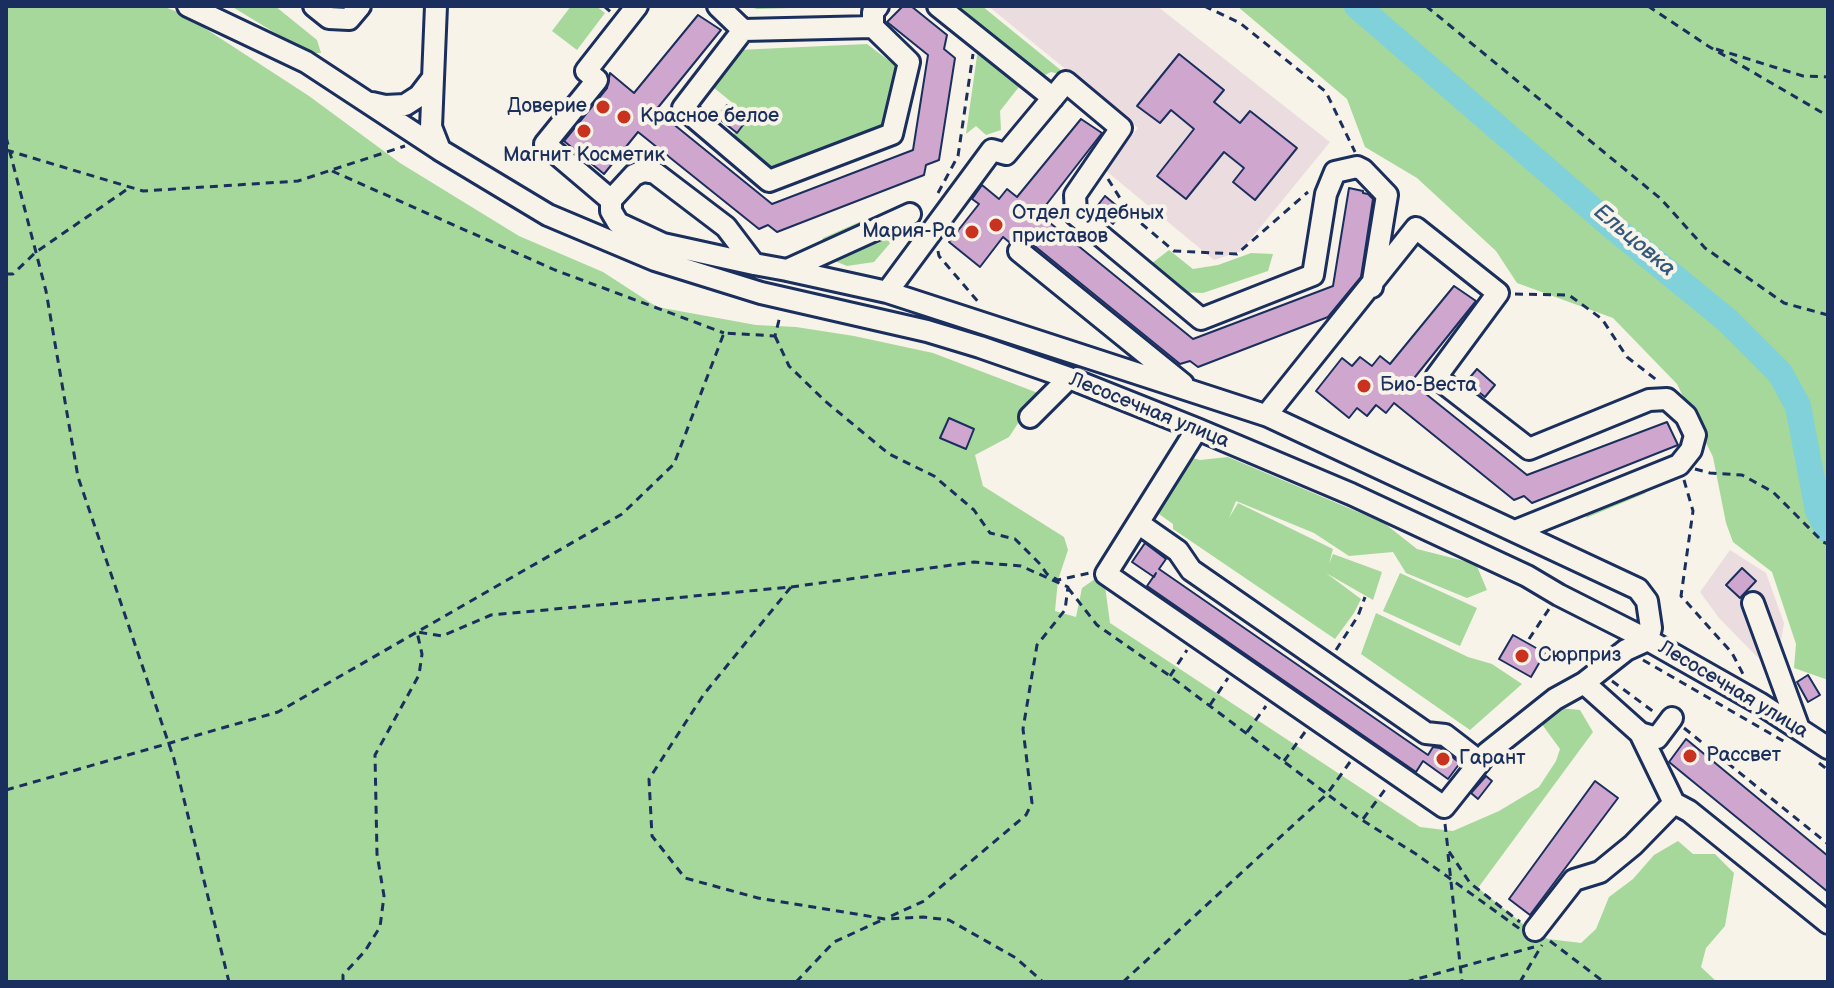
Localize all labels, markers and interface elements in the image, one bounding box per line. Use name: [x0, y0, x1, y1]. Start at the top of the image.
place label: Доверие: [507, 95, 587, 119]
marker: Доверие: [594, 98, 612, 116]
place label: Красное белое: [640, 105, 779, 129]
marker: Красное белое: [615, 108, 633, 126]
marker: Магнит Косметик: [575, 122, 593, 140]
place label: Магнит Косметик: [503, 144, 665, 168]
water label: Ельцовка: [1588, 199, 1680, 283]
place label: Отдел судебных приставов: [1012, 202, 1164, 249]
marker: Отдел судебных приставов: [987, 216, 1005, 234]
place label: Мария-Ра: [862, 220, 956, 244]
marker: Мария-Ра: [963, 223, 981, 241]
street label: Лесосечная улица: [1066, 368, 1232, 454]
place label: Био-Веста: [1380, 374, 1477, 398]
marker: Био-Веста: [1355, 377, 1373, 395]
street label: Лесосечная улица: [1654, 636, 1812, 744]
place label: Сюрприз: [1538, 644, 1621, 668]
marker: Сюрприз: [1513, 647, 1531, 665]
place label: Рассвет: [1706, 744, 1781, 768]
place label: Гарант: [1459, 747, 1526, 771]
marker: Рассвет: [1681, 747, 1699, 765]
marker: Гарант: [1434, 750, 1452, 768]

